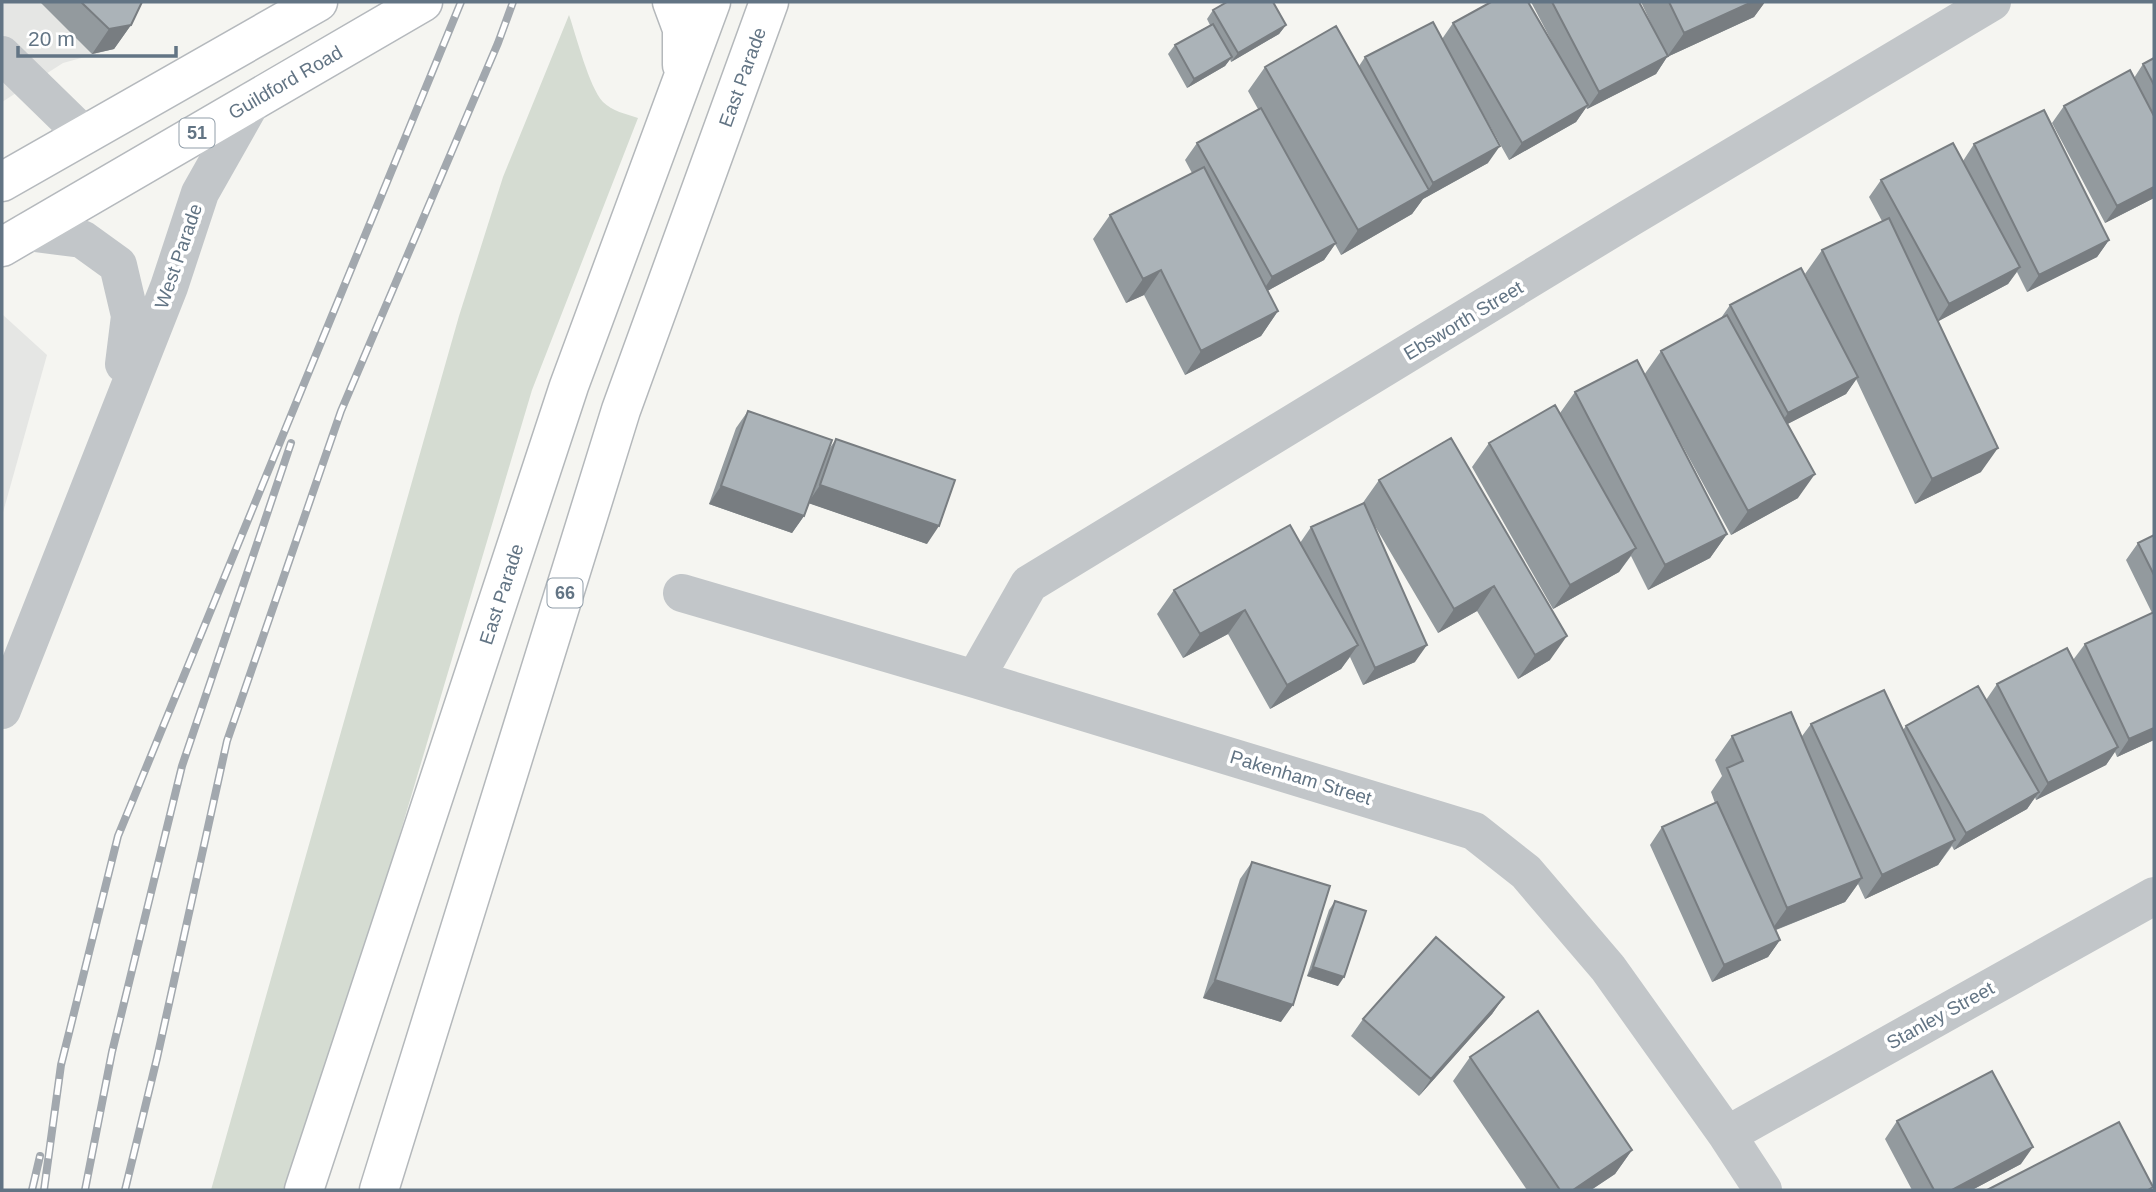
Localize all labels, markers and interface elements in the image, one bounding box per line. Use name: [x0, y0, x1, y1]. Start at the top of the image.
scale bar: [18, 14, 175, 58]
street label: East Parade: [715, 24, 770, 130]
text: 20 m: [28, 27, 75, 50]
street label: Guildford Road: [225, 41, 346, 123]
road number: 51: [180, 118, 214, 148]
street label: West Parade: [151, 201, 206, 311]
street label: Ebsworth Street: [1400, 276, 1527, 364]
street label: East Parade: [475, 541, 528, 647]
road number: 66: [548, 578, 582, 608]
street label: Pakenham Street: [1228, 746, 1375, 809]
street label: Stanley Street: [1883, 977, 1998, 1054]

